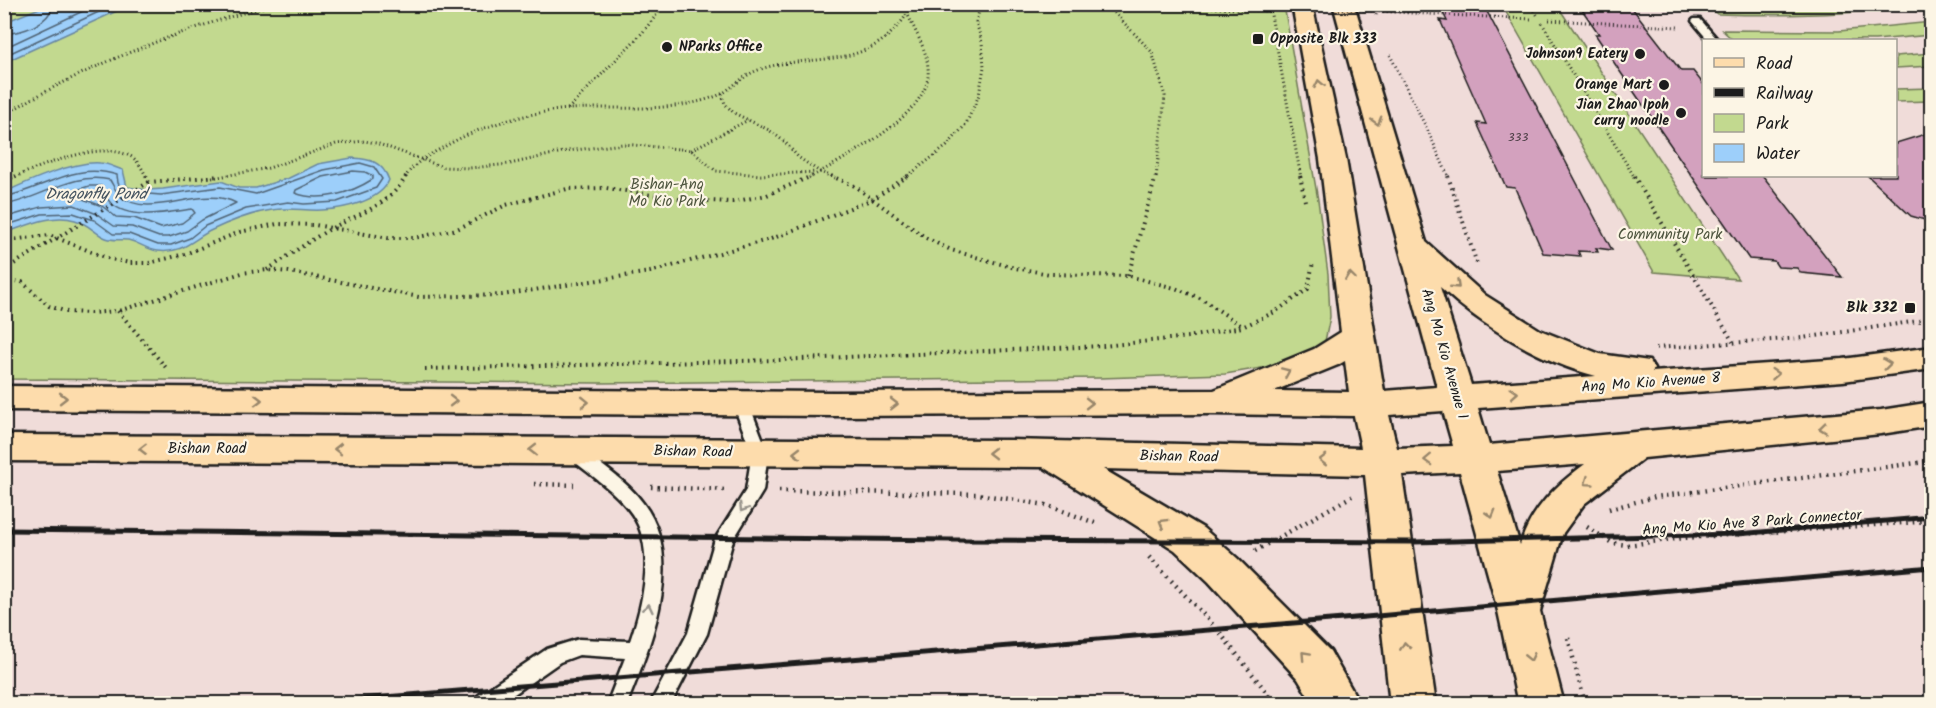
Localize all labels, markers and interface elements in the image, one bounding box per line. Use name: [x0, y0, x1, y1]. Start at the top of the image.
place label: Opposite Blk 333: [1270, 28, 1377, 50]
marker: Opposite Blk 333: [1251, 32, 1265, 46]
place label: NParks Office: [679, 36, 762, 58]
legend: [1702, 39, 1897, 177]
marker: NParks Office: [660, 40, 674, 54]
place label: Johnson9 Eatery: [1526, 43, 1629, 65]
marker: Johnson9 Eatery: [1633, 47, 1647, 61]
text: Road: [1756, 50, 1793, 79]
place label: Orange Mart: [1575, 74, 1653, 96]
marker: Orange Mart: [1657, 78, 1671, 92]
one-way arrow: [1313, 79, 1326, 89]
text: Railway: [1756, 80, 1813, 109]
place label: Jian Zhao Ipoh curry noodle: [1576, 94, 1669, 132]
marker: Jian Zhao Ipoh curry noodle: [1674, 106, 1688, 120]
text: Park: [1756, 110, 1789, 139]
one-way arrow: [1370, 115, 1382, 126]
house number: 333: [1508, 128, 1528, 147]
text: Water: [1756, 140, 1801, 169]
park label: Bishan-Ang Mo Kio Park: [628, 173, 706, 214]
water label: Dragonfly Pond: [45, 182, 151, 207]
park label: Community Park: [1618, 223, 1723, 247]
one-way arrow: [1344, 272, 1357, 282]
one-way arrow: [1449, 278, 1460, 289]
street label: Ang Mo Kio Avenue 1: [1414, 286, 1474, 422]
place label: Blk 332: [1846, 296, 1898, 320]
marker: Blk 332: [1903, 301, 1917, 315]
one-way arrow: [1883, 358, 1892, 371]
street label: Ang Mo Kio Avenue 8: [1581, 366, 1722, 400]
one-way arrow: [1280, 367, 1291, 379]
one-way arrow: [1771, 368, 1780, 381]
one-way arrow: [1510, 386, 1519, 399]
one-way arrow: [58, 392, 67, 404]
one-way arrow: [253, 394, 262, 406]
one-way arrow: [448, 395, 457, 407]
one-way arrow: [580, 396, 589, 408]
one-way arrow: [1084, 396, 1093, 409]
one-way arrow: [889, 398, 898, 410]
one-way arrow: [1818, 421, 1827, 434]
street label: Bishan Road: [168, 437, 247, 461]
street label: Bishan Road: [653, 439, 733, 465]
one-way arrow: [139, 443, 148, 455]
one-way arrow: [334, 443, 343, 455]
one-way arrow: [529, 444, 538, 456]
street label: Bishan Road: [1139, 444, 1219, 470]
one-way arrow: [793, 447, 802, 459]
one-way arrow: [988, 447, 997, 459]
one-way arrow: [1423, 453, 1432, 466]
one-way arrow: [1319, 454, 1328, 467]
one-way arrow: [1584, 475, 1595, 486]
one-way arrow: [739, 502, 751, 512]
street label: Ang Mo Kio Ave 8 Park Connector: [1642, 503, 1863, 543]
one-way arrow: [1484, 508, 1496, 519]
one-way arrow: [1158, 520, 1169, 531]
one-way arrow: [641, 604, 654, 614]
one-way arrow: [1400, 641, 1412, 650]
one-way arrow: [1301, 652, 1312, 662]
one-way arrow: [1523, 652, 1536, 662]

